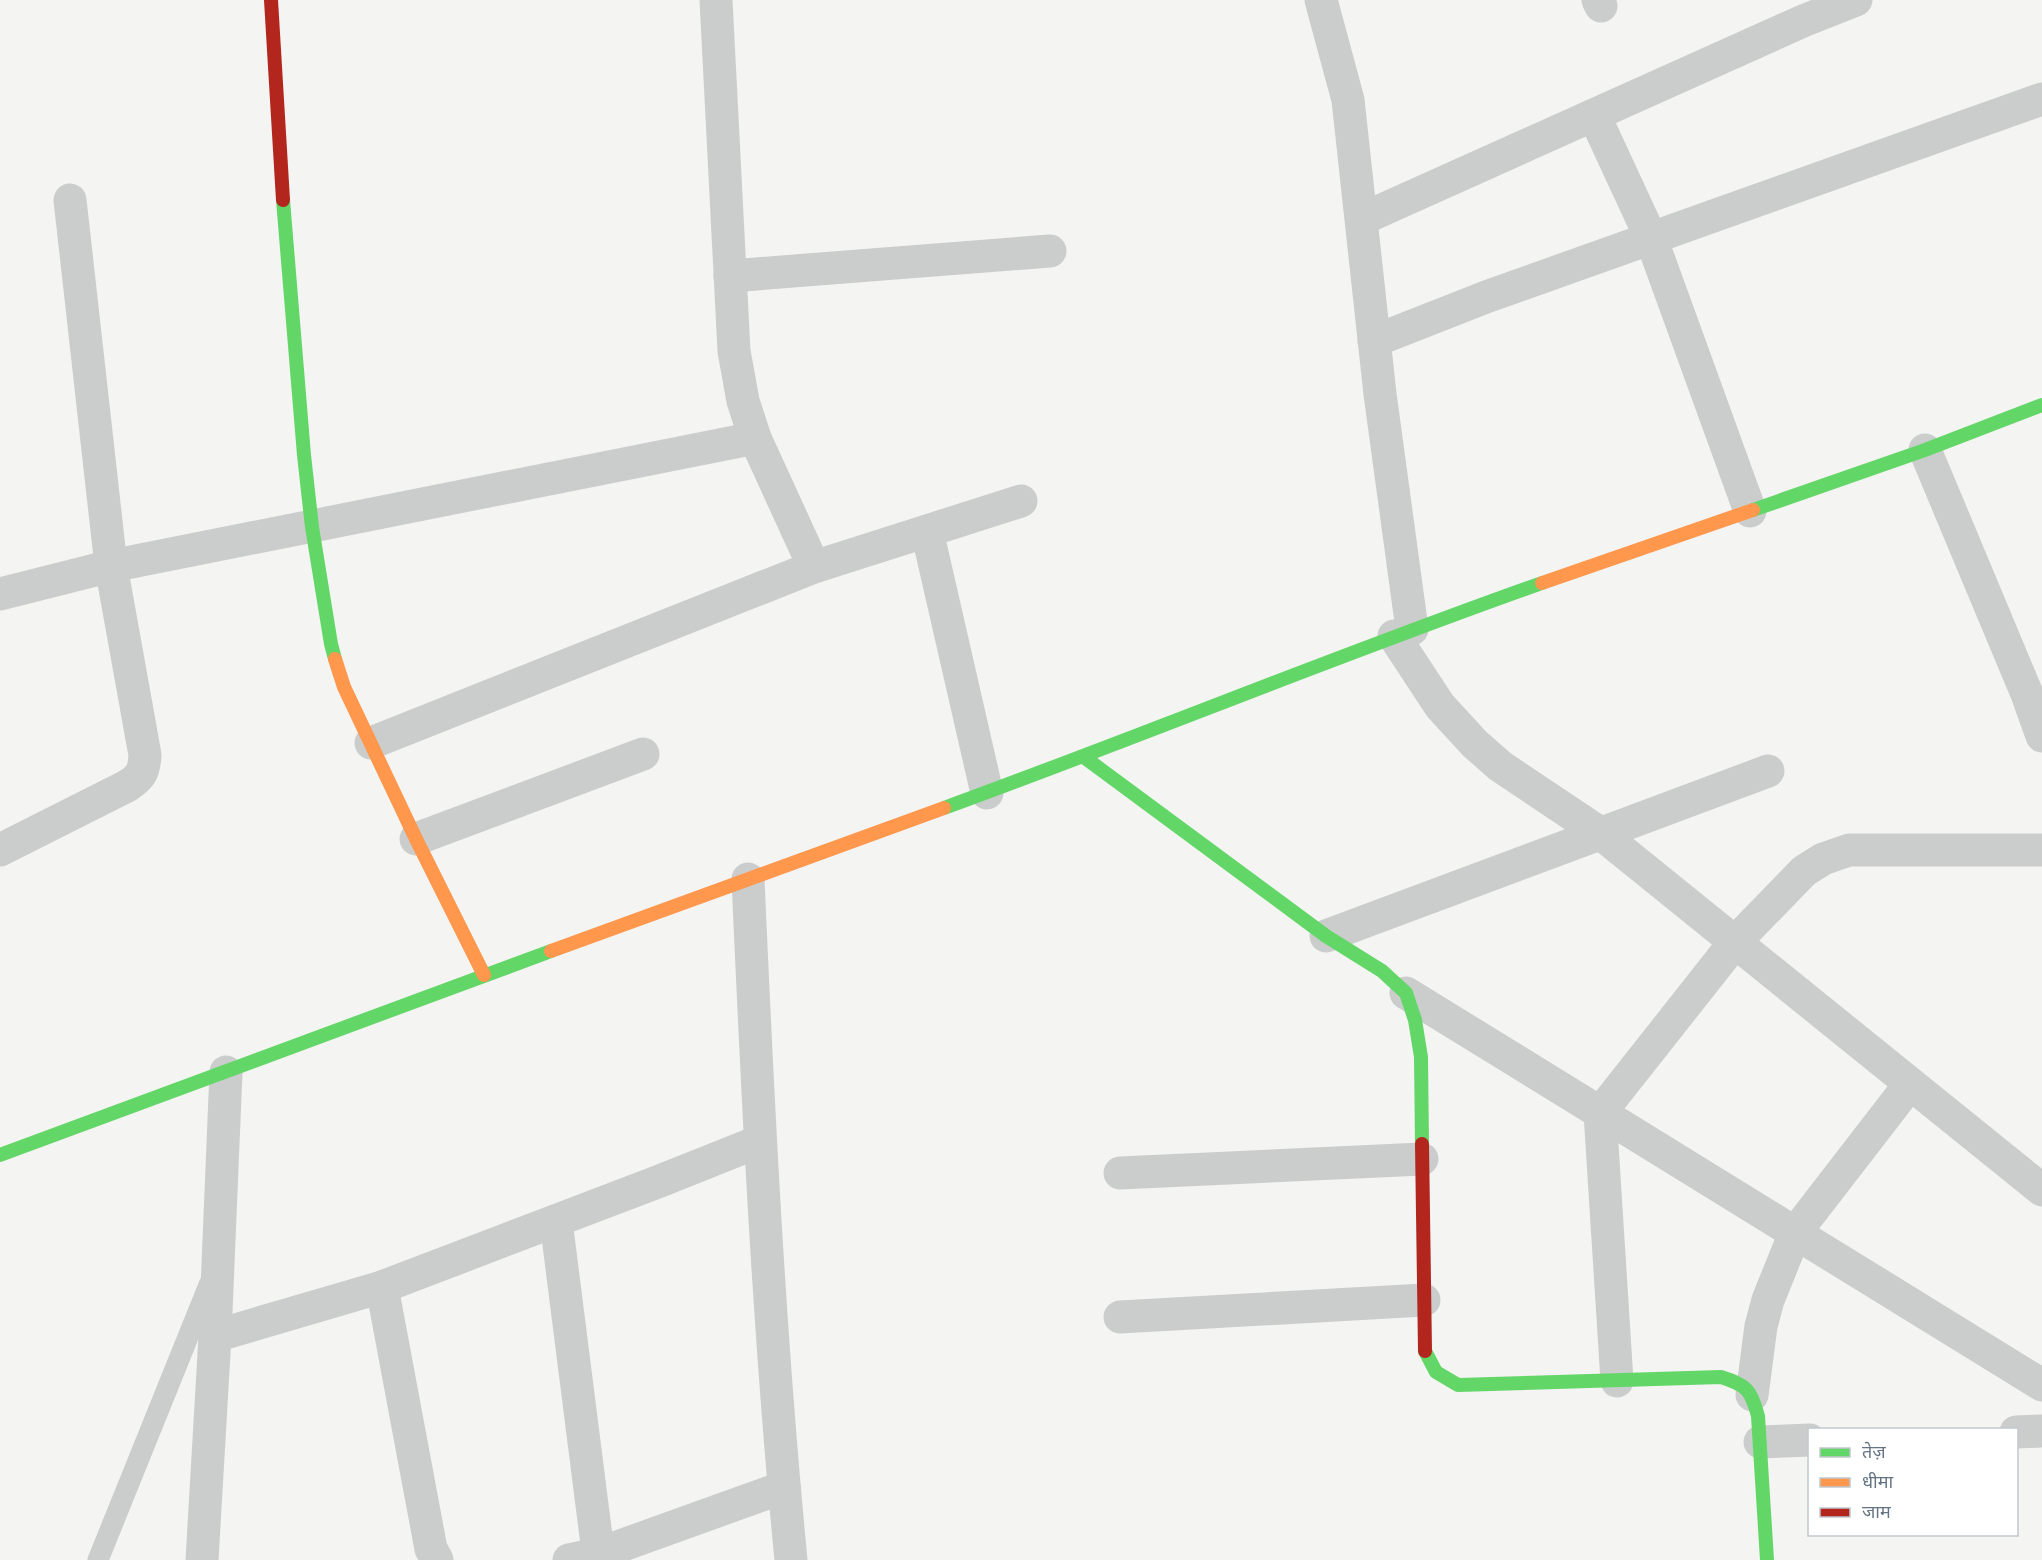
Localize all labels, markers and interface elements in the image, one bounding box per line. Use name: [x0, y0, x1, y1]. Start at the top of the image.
legend: [1808, 1428, 2018, 1536]
text: तेज़: [1862, 1439, 1886, 1463]
text: धीमा: [1862, 1469, 1893, 1493]
text: जाम: [1862, 1499, 1892, 1523]

